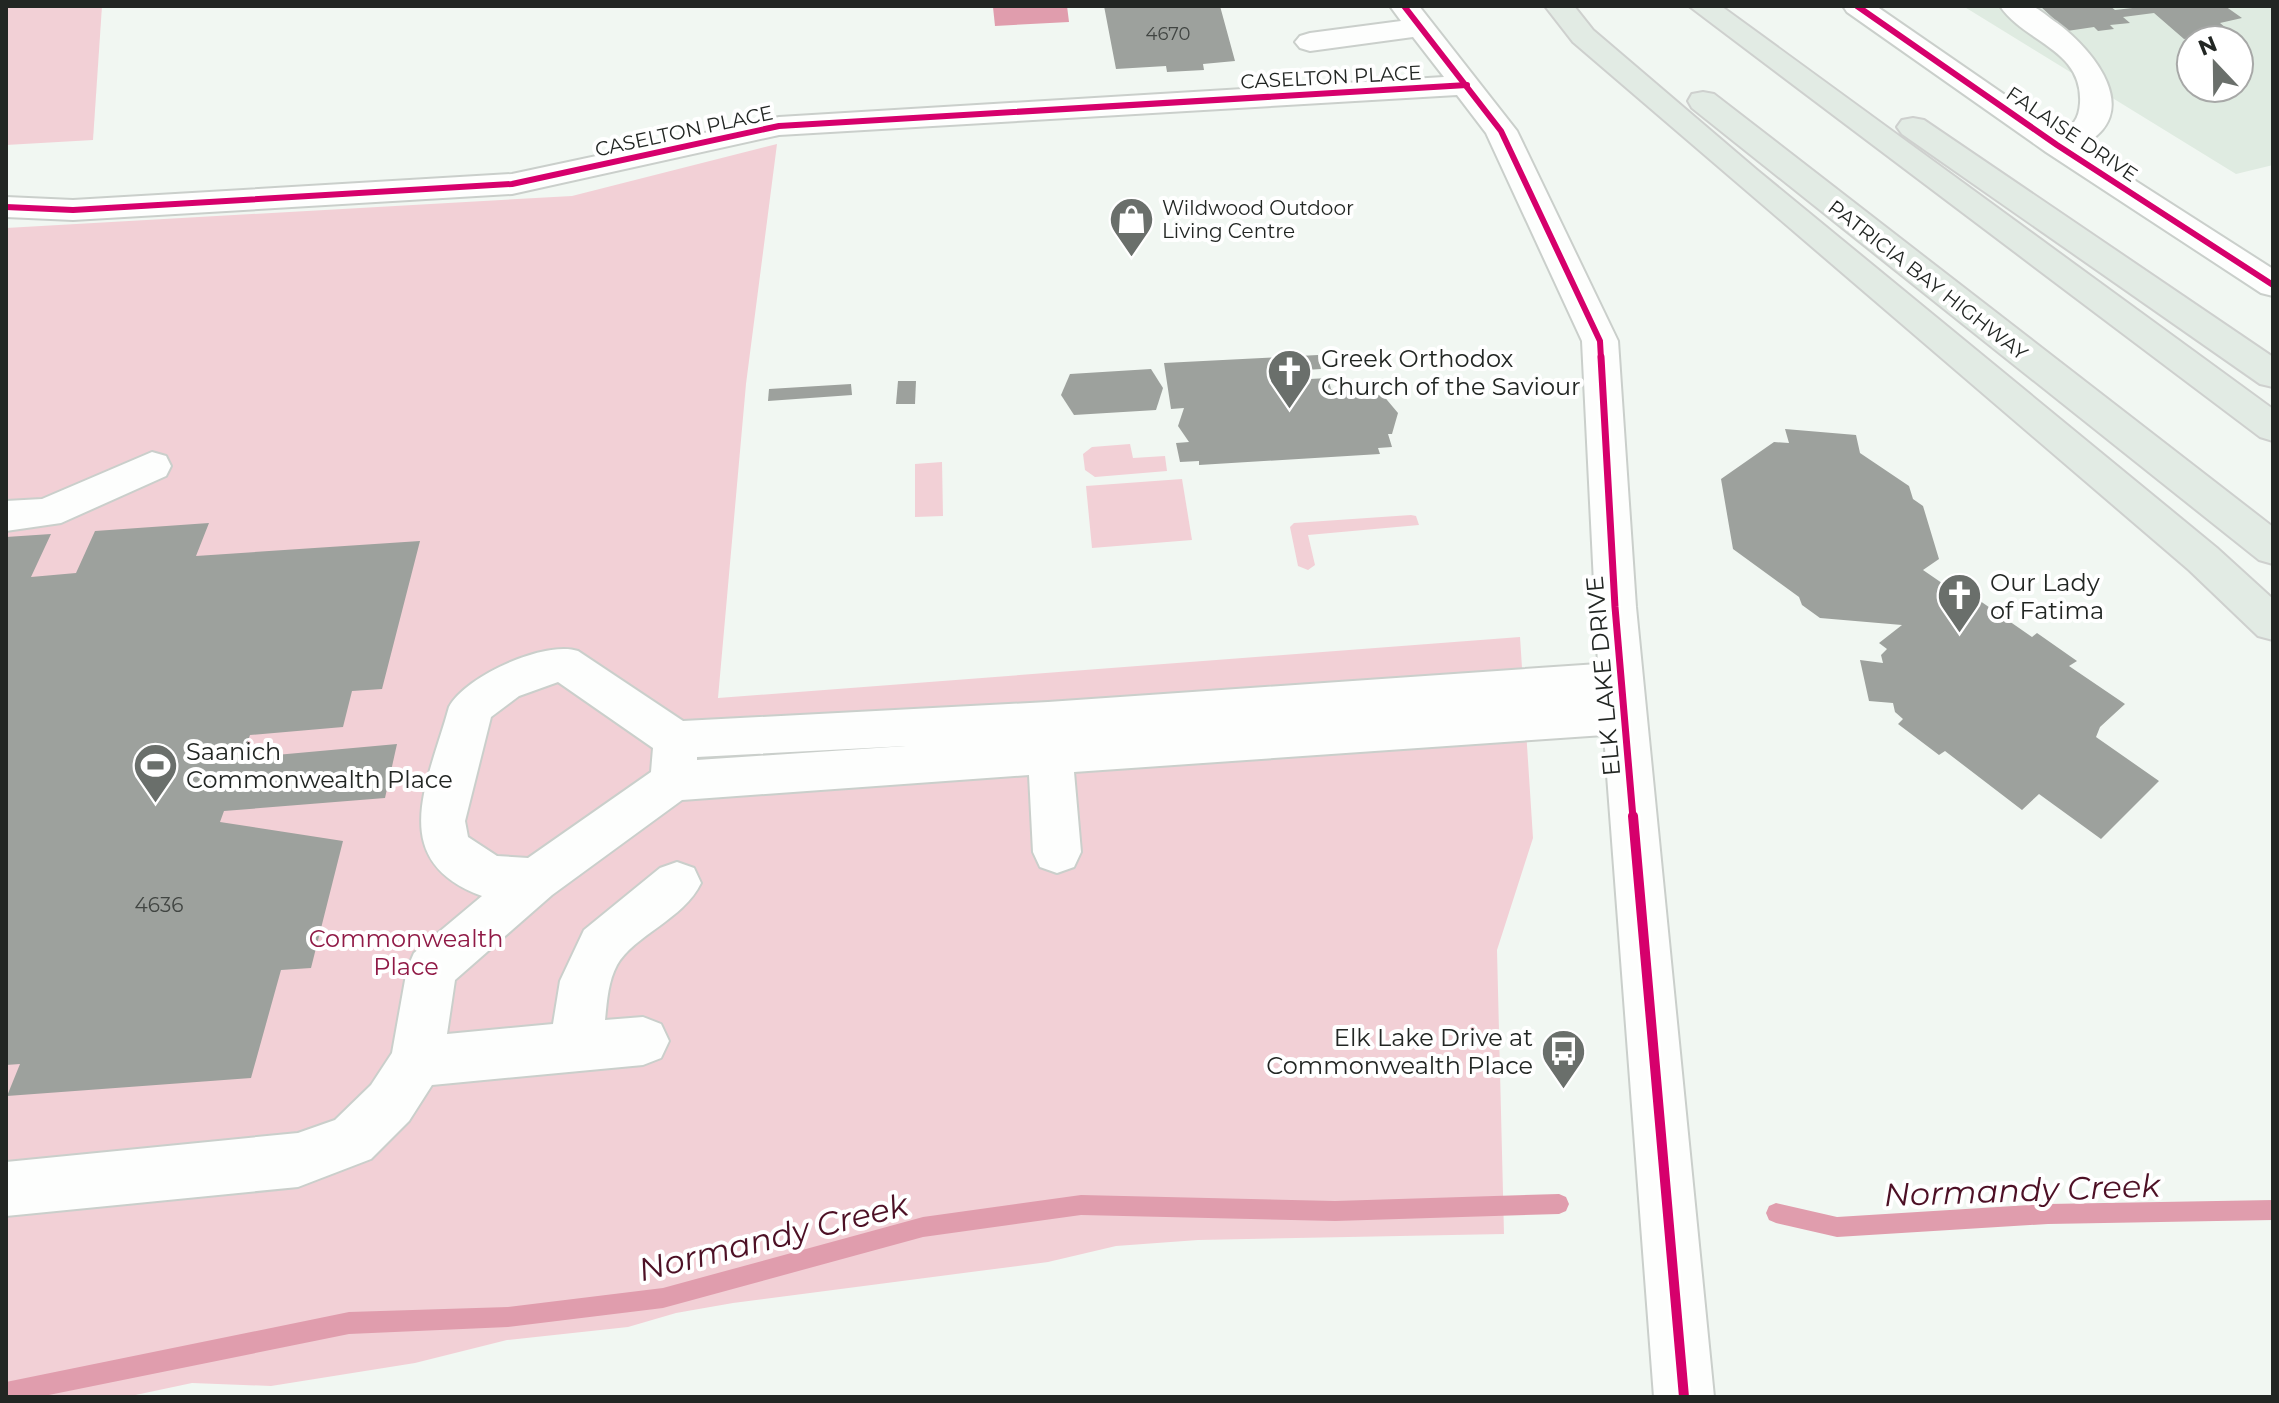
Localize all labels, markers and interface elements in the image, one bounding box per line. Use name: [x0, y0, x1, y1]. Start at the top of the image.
house number: 4670: [1146, 23, 1190, 45]
north arrow: [2175, 24, 2255, 104]
text: N: [2194, 30, 2221, 62]
street label: CASELTON PLACE: [1240, 60, 1422, 94]
street label: FALAISE DRIVE: [2002, 81, 2142, 187]
street label: CASELTON PLACE: [593, 100, 775, 162]
shop icon: Wildwood Outdoor Living Centre: [1107, 195, 1155, 258]
street label: PATRICIA BAY HIGHWAY: [1823, 195, 2033, 366]
place label: Wildwood Outdoor Living Centre: [1162, 196, 1354, 243]
place label: Greek Orthodox Church of the Saviour: [1321, 344, 1581, 401]
church icon: Greek Orthodox Church of the Saviour: [1266, 348, 1314, 411]
place label: Our Lady of Fatima: [1990, 568, 2104, 625]
church icon: Our Lady of Fatima: [1935, 572, 1983, 635]
street label: ELK LAKE DRIVE: [1580, 575, 1626, 777]
place label: Saanich Commonwealth Place: [186, 737, 453, 794]
sports icon: Saanich Commonwealth Place: [131, 741, 179, 804]
house number: 4636: [135, 893, 183, 917]
park label: Commonwealth Place: [309, 924, 503, 981]
place label: Elk Lake Drive at Commonwealth Place: [1266, 1023, 1533, 1080]
bus stop icon: Elk Lake Drive at Commonwealth Place: [1540, 1027, 1588, 1090]
water label: Normandy Creek: [1883, 1166, 2163, 1214]
water label: Normandy Creek: [634, 1184, 914, 1289]

